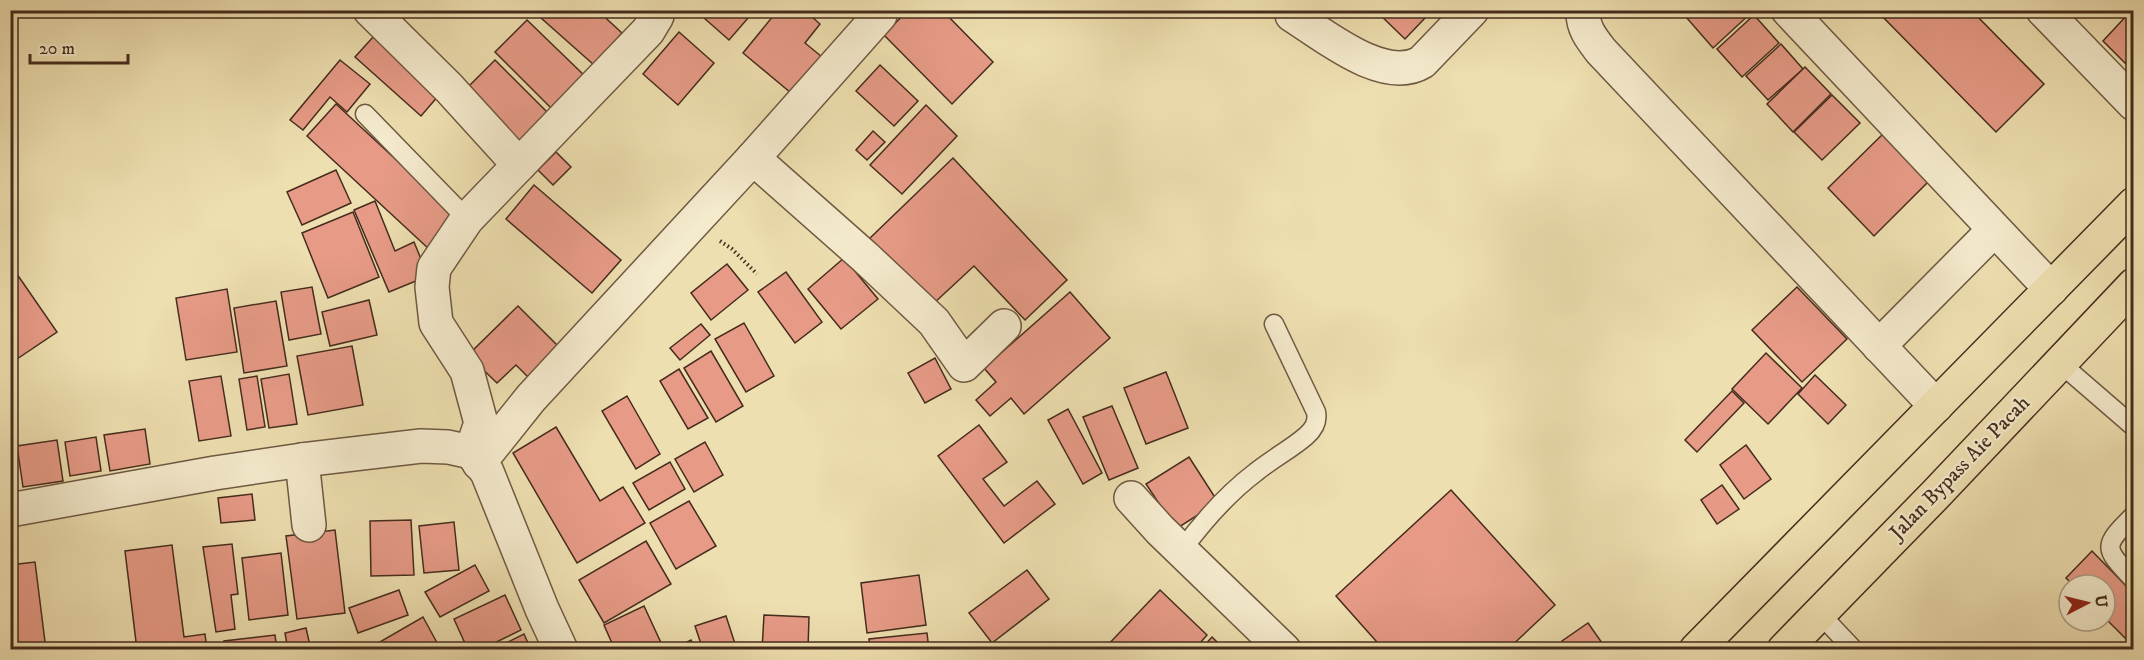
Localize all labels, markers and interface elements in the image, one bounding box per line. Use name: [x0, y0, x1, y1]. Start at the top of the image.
scale bar: [30, 27, 128, 65]
text: 20 m: [39, 38, 75, 60]
street label: Jalan Bypass Aie Pacah: [1883, 390, 2036, 547]
north arrow: [2057, 573, 2117, 633]
text: U: [2090, 594, 2112, 609]

